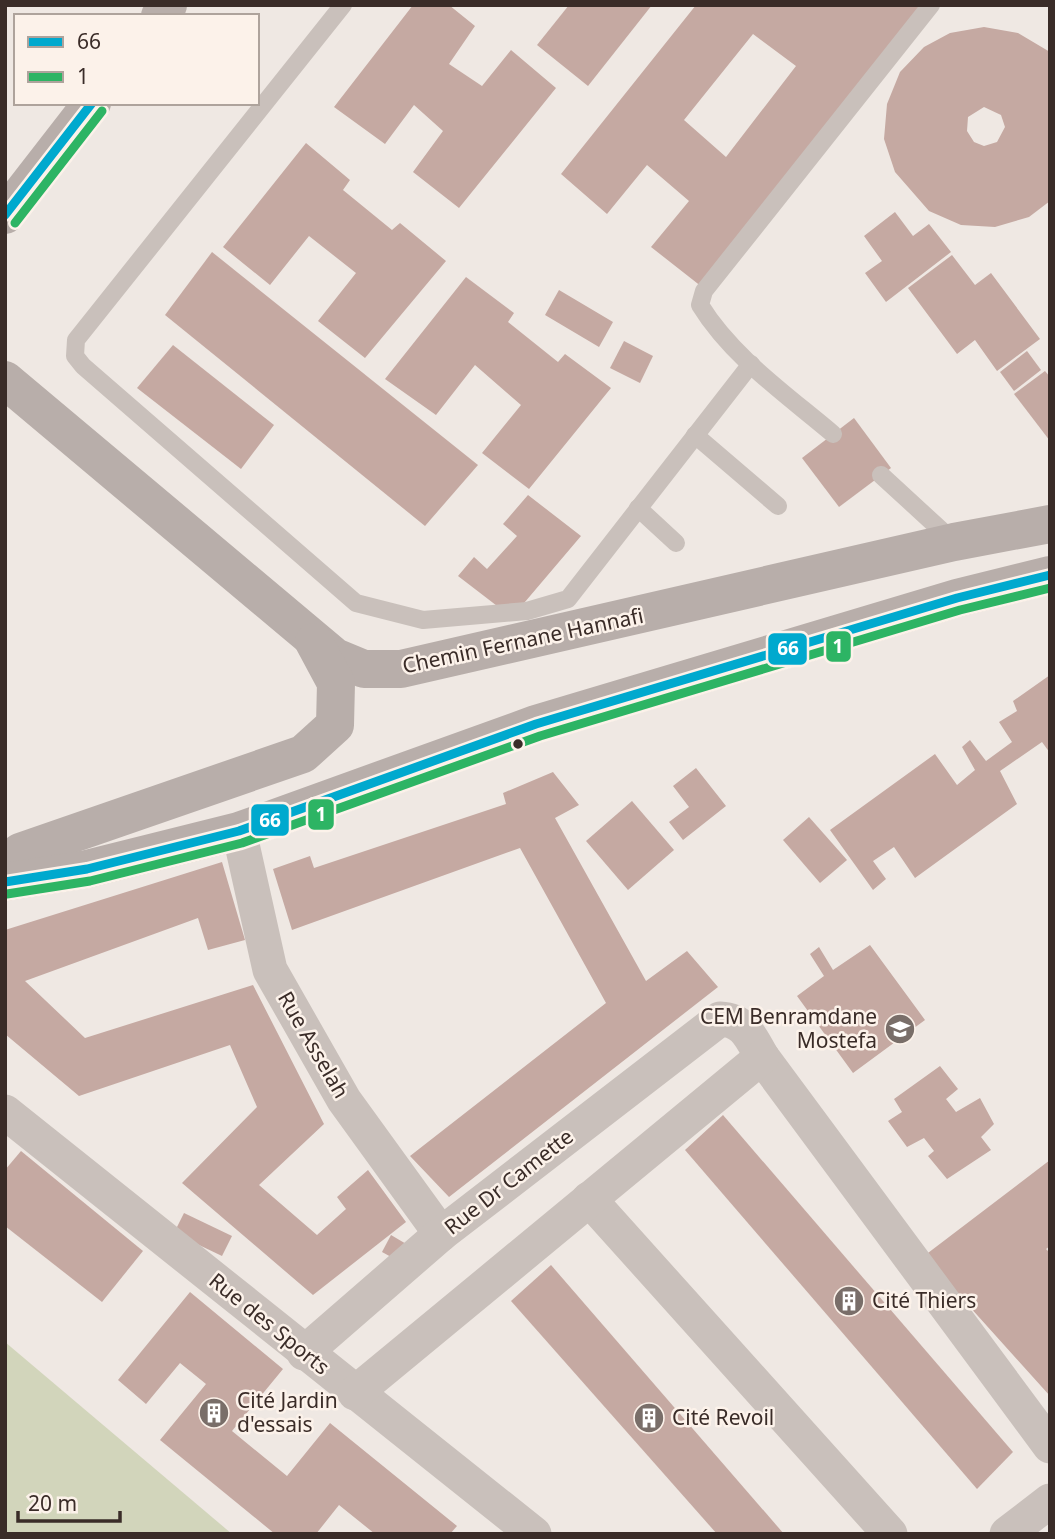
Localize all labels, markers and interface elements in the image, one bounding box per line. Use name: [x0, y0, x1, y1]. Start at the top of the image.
legend: [14, 14, 259, 105]
text: 66: [77, 27, 101, 55]
text: 1: [77, 62, 89, 90]
street label: Chemin Fernane Hannafi: [400, 601, 646, 679]
line badge: 1: [825, 630, 852, 663]
line badge: 66: [767, 632, 808, 666]
text: 1: [833, 633, 843, 659]
text: 66: [777, 635, 799, 661]
unlabelled marker: [511, 737, 525, 751]
line badge: 1: [307, 798, 335, 831]
text: 1: [316, 801, 326, 827]
line badge: 66: [250, 803, 290, 837]
text: 66: [259, 807, 281, 833]
street label: Rue Asselah: [272, 986, 356, 1103]
place label: CEM Benramdane Mostefa: [700, 1002, 877, 1054]
school or university icon: CEM Benramdane Mostefa: [883, 1012, 917, 1046]
street label: Rue Dr Camette: [438, 1122, 579, 1240]
street label: Rue des Sports: [204, 1266, 336, 1380]
building icon: Cité Thiers: [832, 1284, 866, 1318]
place label: Cité Thiers: [872, 1286, 976, 1314]
place label: Cité Jardin d'essais: [237, 1386, 338, 1438]
building icon: Cité Jardin d'essais: [197, 1396, 231, 1430]
building icon: Cité Revoil: [632, 1401, 666, 1435]
place label: Cité Revoil: [672, 1403, 774, 1431]
scale bar: [18, 1480, 119, 1524]
text: 20 m: [28, 1489, 77, 1517]

